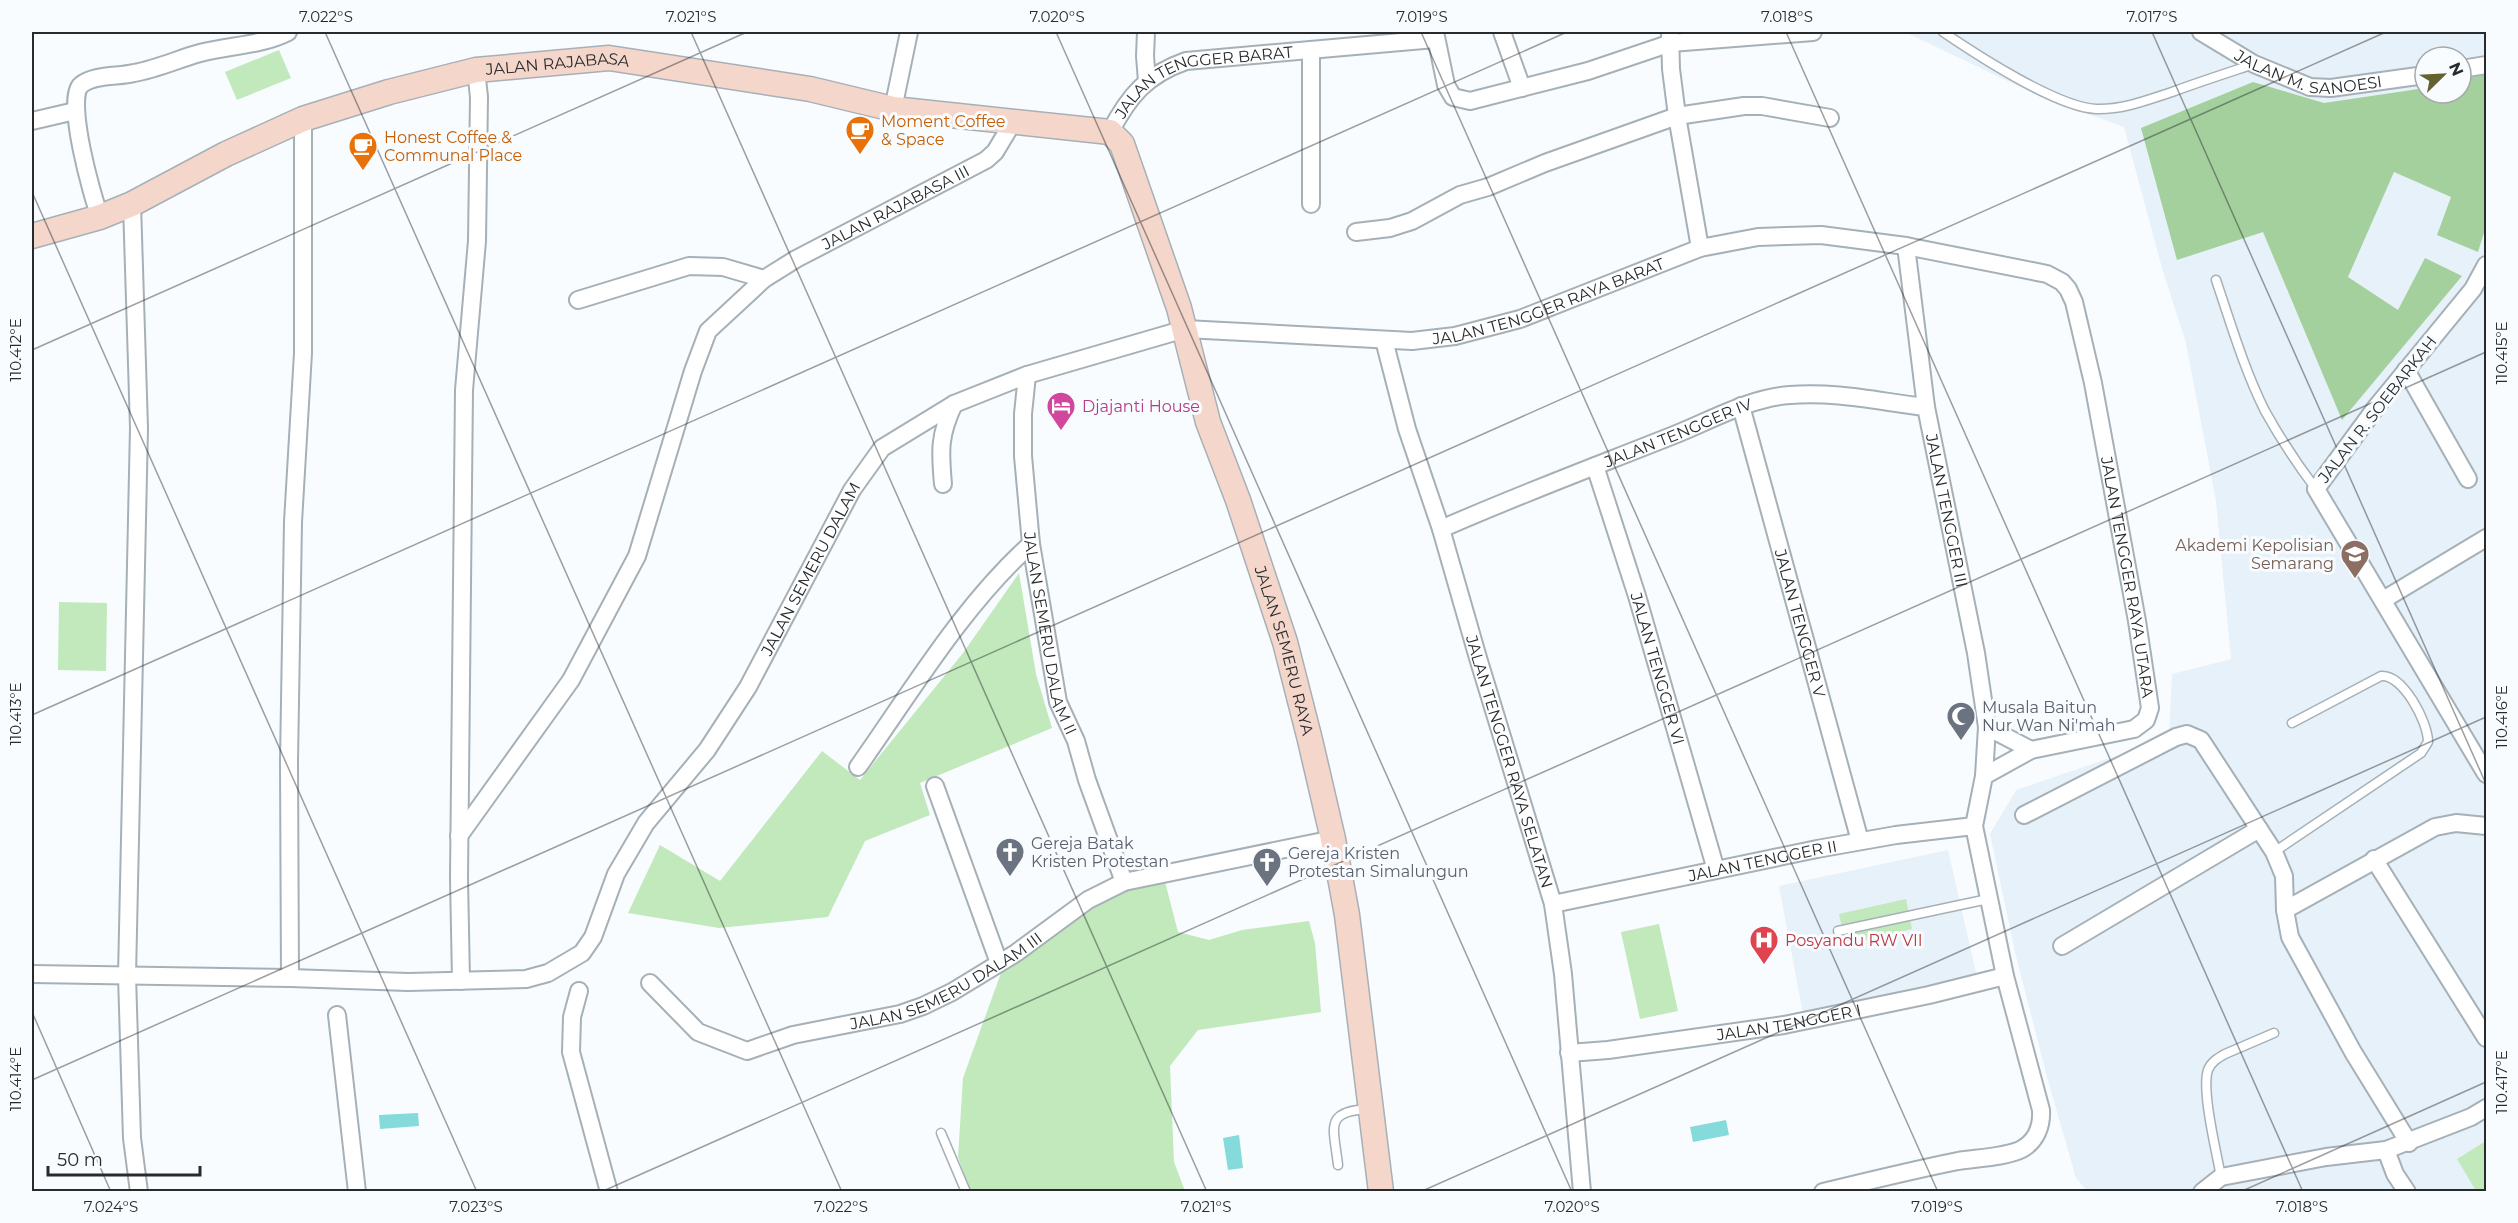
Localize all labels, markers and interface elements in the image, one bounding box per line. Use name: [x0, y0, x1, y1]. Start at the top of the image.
text: 7.022°S: [299, 7, 353, 26]
text: 7.021°S: [666, 7, 716, 26]
text: 7.020°S: [1029, 7, 1085, 26]
text: 7.019°S: [1396, 7, 1448, 26]
text: 7.018°S: [1761, 7, 1813, 26]
text: 7.017°S: [2126, 7, 2178, 26]
street label: JALAN TENGGER BARAT: [1110, 43, 1295, 123]
street label: JALAN M. SANOESI: [2230, 45, 2383, 98]
north arrow: [2413, 45, 2473, 105]
street label: JALAN RAJABASA: [484, 49, 631, 79]
text: N: [2445, 59, 2468, 79]
place label: Moment Coffee & Space: [881, 112, 1006, 149]
cafe icon: Moment Coffee & Space: [844, 114, 876, 156]
place label: Honest Coffee & Communal Place: [384, 128, 522, 165]
cafe icon: Honest Coffee & Communal Place: [347, 130, 379, 172]
street label: JALAN RAJABASA III: [818, 161, 973, 254]
street label: JALAN TENGGER RAYA BARAT: [1430, 254, 1668, 349]
text: 110.412°E: [6, 318, 25, 382]
text: 110.415°E: [2492, 321, 2511, 385]
street label: JALAN R. SOEBARKAH: [2314, 332, 2441, 487]
hotel icon: Djajanti House: [1045, 390, 1077, 432]
street label: JALAN TENGGER IV: [1601, 394, 1755, 472]
place label: Djajanti House: [1082, 397, 1200, 416]
street label: JALAN TENGGER III: [1922, 431, 1971, 589]
street label: JALAN TENGGER RAYA UTARA: [2097, 454, 2157, 700]
street label: JALAN SEMERU DALAM: [757, 479, 864, 660]
street label: JALAN SEMERU DALAM II: [1020, 530, 1081, 738]
place label: Akademi Kepolisian Semarang: [2175, 536, 2334, 573]
school or university icon: Akademi Kepolisian Semarang: [2339, 538, 2371, 580]
street label: JALAN TENGGER V: [1770, 546, 1829, 700]
street label: JALAN SEMERU RAYA: [1250, 562, 1318, 738]
street label: JALAN TENGGER VI: [1626, 589, 1688, 747]
street label: JALAN TENGGER RAYA SELATAN: [1462, 632, 1557, 890]
text: 110.413°E: [6, 682, 25, 746]
text: 110.416°E: [2492, 685, 2511, 749]
place label: Musala Baitun Nur Wan Ni'mah: [1982, 698, 2116, 735]
mosque icon: Musala Baitun Nur Wan Ni'mah: [1945, 700, 1977, 742]
place label: Gereja Batak Kristen Protestan: [1031, 834, 1169, 871]
church icon: Gereja Batak Kristen Protestan: [994, 836, 1026, 878]
street label: JALAN TENGGER II: [1686, 837, 1838, 886]
place label: Gereja Kristen Protestan Simalungun: [1288, 844, 1469, 881]
church icon: Gereja Kristen Protestan Simalungun: [1251, 846, 1283, 888]
hospital icon: Posyandu RW VII: [1748, 924, 1780, 966]
street label: JALAN SEMERU DALAM III: [847, 928, 1046, 1034]
place label: Posyandu RW VII: [1785, 931, 1923, 950]
street label: JALAN TENGGER I: [1714, 1000, 1863, 1045]
text: 110.414°E: [6, 1047, 25, 1111]
text: 110.417°E: [2492, 1050, 2511, 1114]
scale bar: [48, 1139, 200, 1177]
text: 50 m: [57, 1149, 103, 1171]
text: 7.024°S: [84, 1197, 138, 1216]
text: 7.023°S: [449, 1197, 503, 1216]
text: 7.022°S: [814, 1197, 868, 1216]
text: 7.021°S: [1181, 1197, 1231, 1216]
text: 7.020°S: [1544, 1197, 1600, 1216]
text: 7.019°S: [1911, 1197, 1963, 1216]
text: 7.018°S: [2276, 1197, 2328, 1216]

